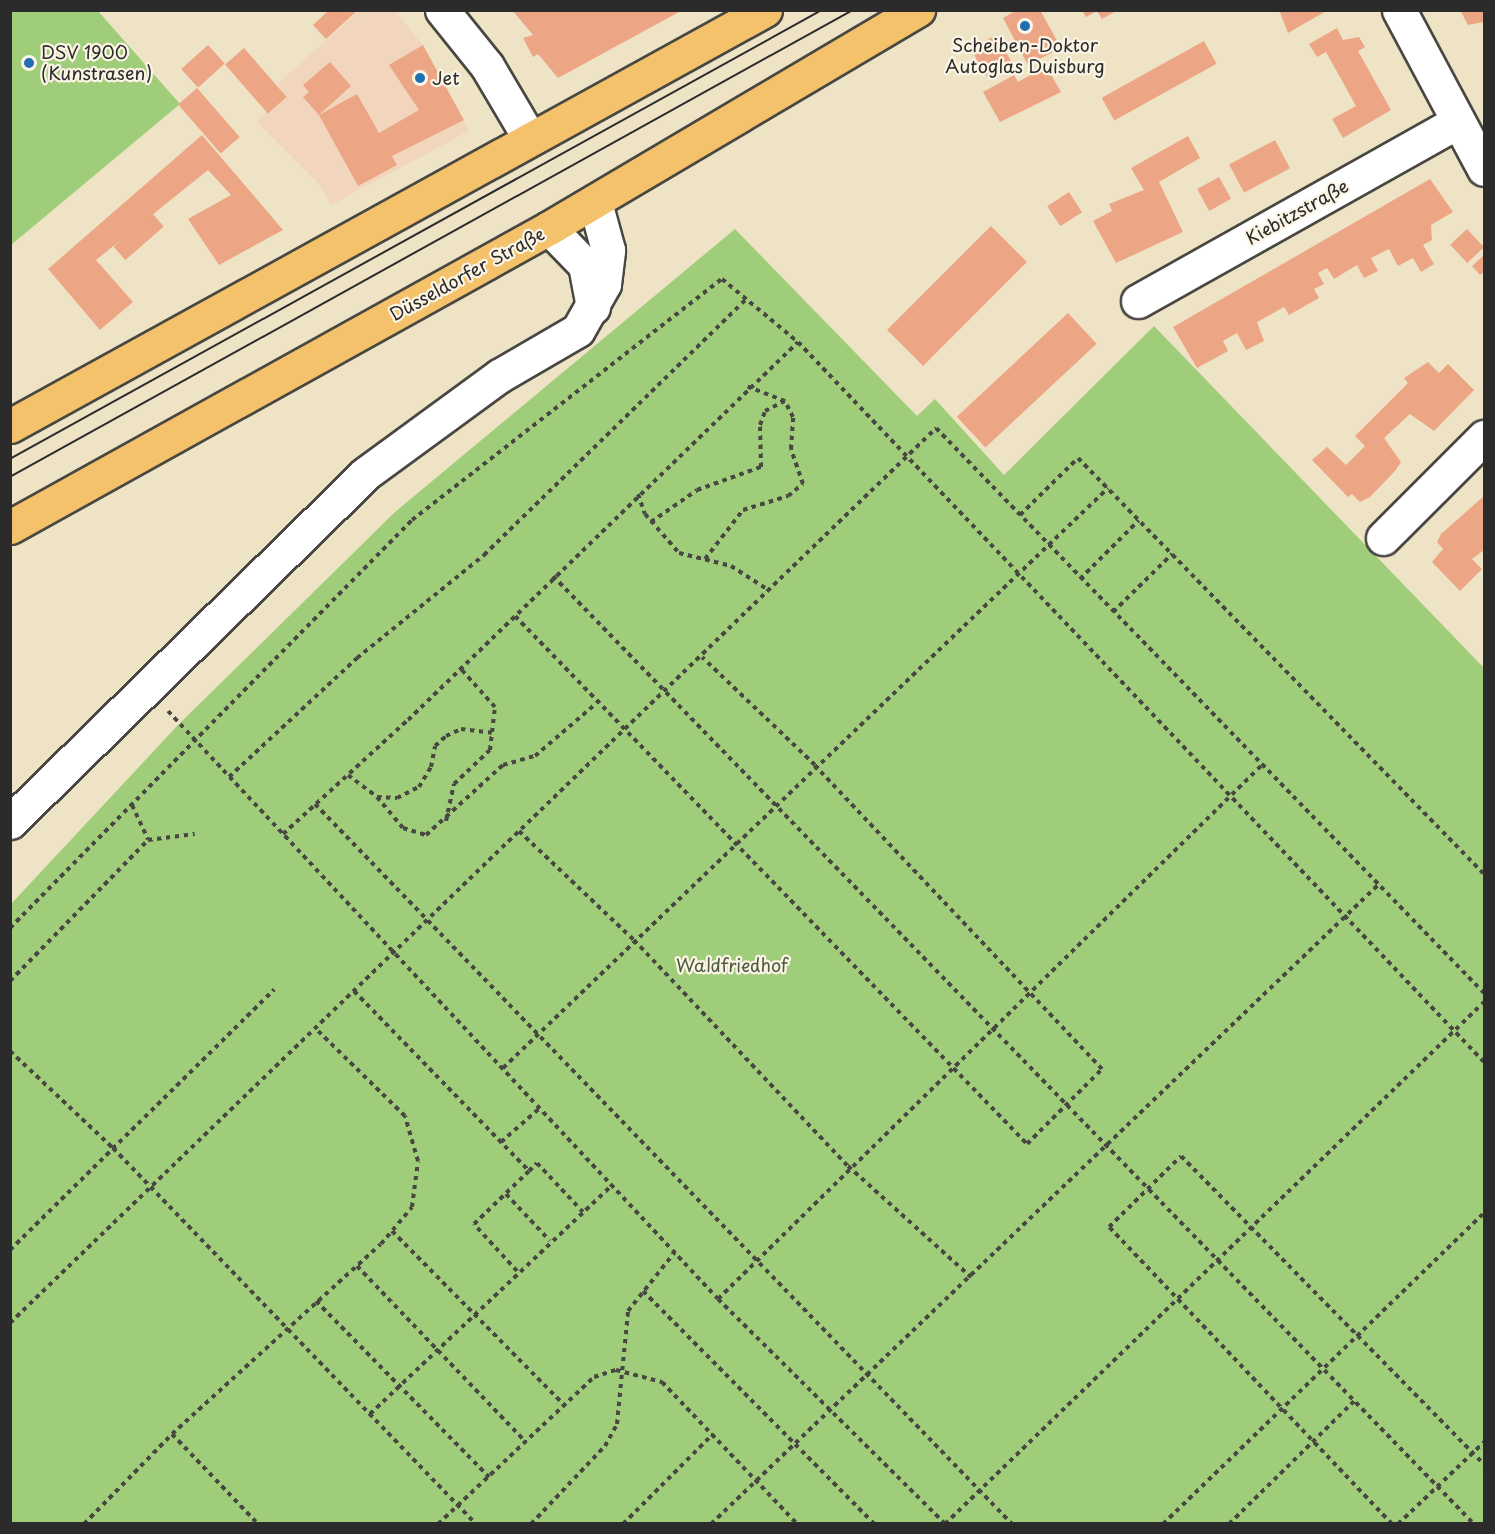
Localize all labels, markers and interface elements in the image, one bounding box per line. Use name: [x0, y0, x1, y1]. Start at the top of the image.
marker: Scheiben-Doktor Autoglas Duisburg: [1018, 19, 1032, 33]
place label: Scheiben-Doktor Autoglas Duisburg: [945, 35, 1105, 78]
place label: DSV 1900 (Kunstrasen): [41, 42, 152, 84]
marker: DSV 1900 (Kunstrasen): [22, 56, 36, 70]
place label: Jet: [432, 67, 459, 89]
marker: Jet: [413, 71, 427, 85]
street label: Kiebitzstraße: [1242, 175, 1352, 249]
street label: Düsseldorfer Straße: [386, 222, 548, 326]
park label: Waldfriedhof: [676, 954, 788, 976]

